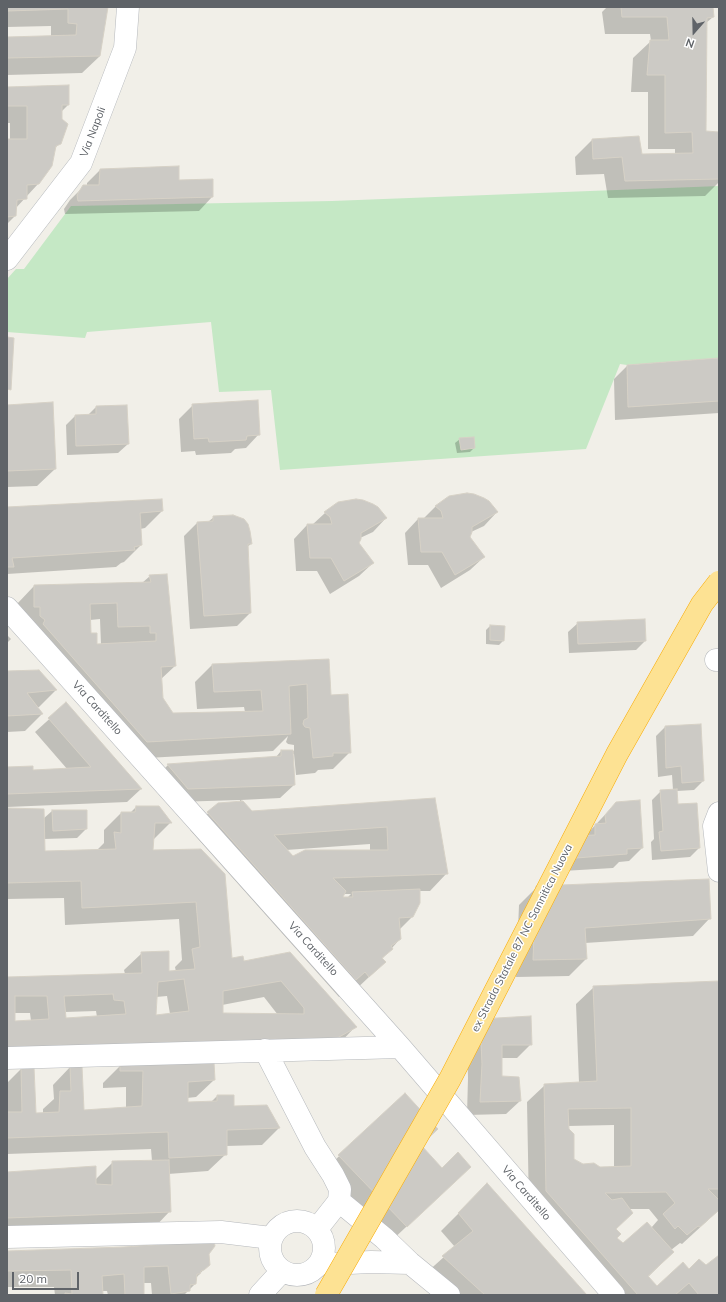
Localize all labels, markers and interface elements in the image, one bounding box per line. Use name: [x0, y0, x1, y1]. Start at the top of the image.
north arrow: [674, 12, 714, 52]
text: N: [684, 35, 696, 51]
street label: Via Napoli: [77, 105, 109, 159]
street label: Via Carditello: [69, 678, 125, 738]
street label: ex Strada Statale 87 NC Sannitica Nuova: [469, 842, 575, 1034]
street label: Via Carditello: [285, 919, 341, 979]
street label: Via Carditello: [499, 1163, 553, 1223]
scale bar: [14, 1264, 81, 1290]
text: 20 m: [19, 1271, 47, 1286]

